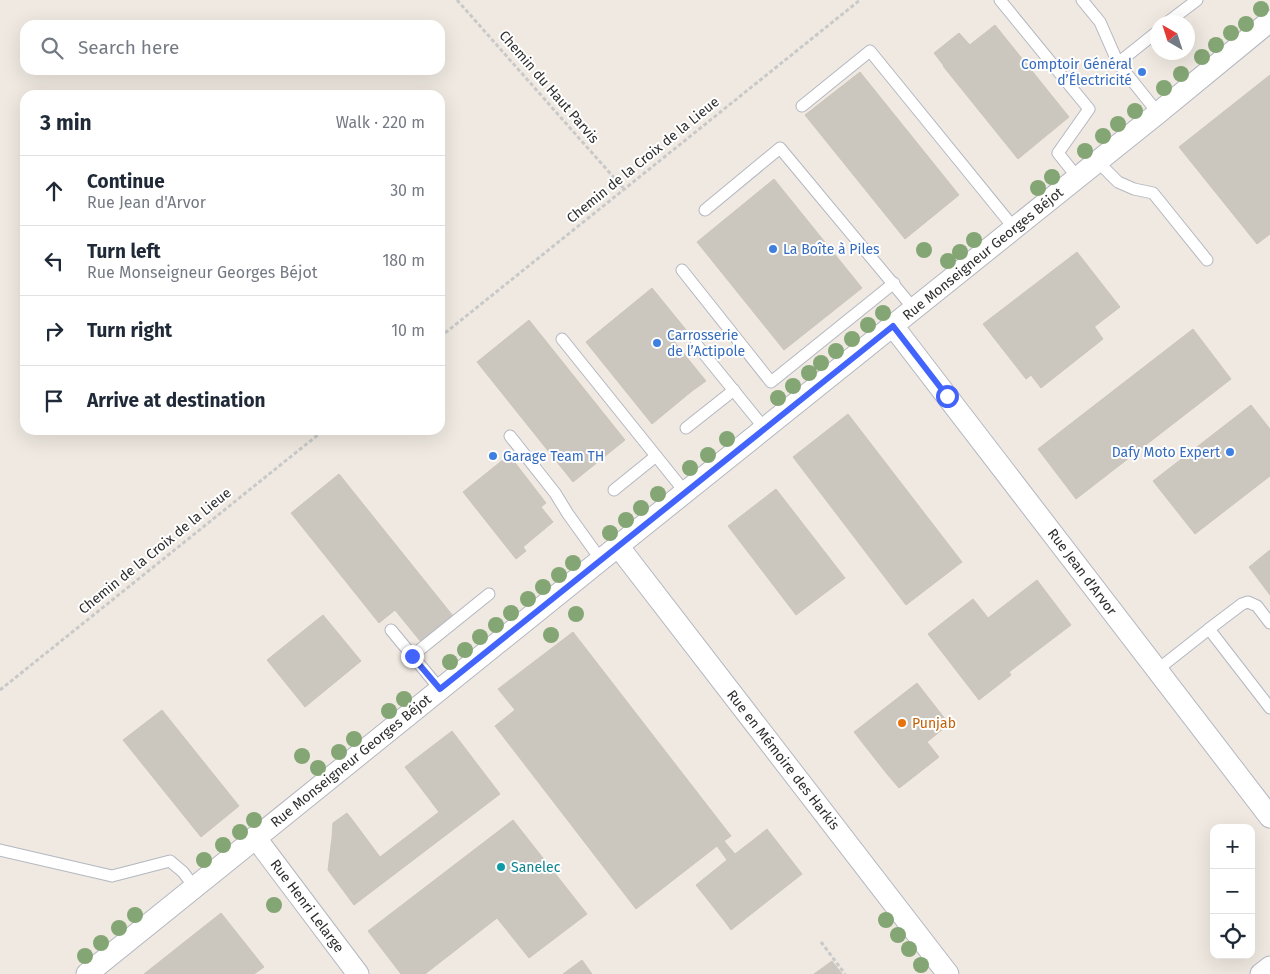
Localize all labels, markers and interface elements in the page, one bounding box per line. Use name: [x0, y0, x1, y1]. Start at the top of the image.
north arrow: [1150, 15, 1195, 60]
search box: [20, 20, 445, 75]
street label: Chemin du Haut Parvis: [496, 27, 603, 147]
icon: search: [38, 34, 66, 62]
text: Search here: [78, 36, 179, 59]
place label: Comptoir Général d’Électricité: [1021, 56, 1132, 89]
marker: Comptoir Général d’Électricité: [1136, 66, 1148, 78]
street label: Chemin de la Croix de la Lieue: [563, 93, 723, 227]
text: 3 min: [40, 110, 92, 136]
text: Walk · 220 m: [336, 113, 425, 132]
text: Continue: [87, 170, 165, 193]
icon: ahead: [40, 177, 68, 205]
text: 30 m: [390, 181, 425, 200]
street label: Rue Monseigneur Georges Béjot: [899, 183, 1067, 324]
text: Rue Jean d'Arvor: [87, 193, 206, 212]
text: Turn left: [87, 240, 161, 263]
place label: La Boîte à Piles: [783, 241, 880, 258]
marker: La Boîte à Piles: [767, 243, 779, 255]
icon: left: [40, 247, 68, 275]
text: 180 m: [382, 251, 425, 270]
text: Rue Monseigneur Georges Béjot: [87, 263, 318, 282]
icon: right: [40, 317, 68, 345]
text: Turn right: [87, 319, 172, 342]
text: 10 m: [391, 321, 425, 340]
place label: Carrosserie de l’Actipole: [667, 327, 745, 360]
marker: Carrosserie de l’Actipole: [651, 337, 663, 349]
route start: [936, 385, 959, 408]
icon: arrive: [40, 387, 68, 415]
text: Arrive at destination: [87, 389, 266, 412]
place label: Dafy Moto Expert: [1112, 444, 1221, 461]
marker: Dafy Moto Expert: [1224, 446, 1236, 458]
place label: Garage Team TH: [503, 448, 604, 465]
marker: Garage Team TH: [487, 450, 499, 462]
street label: Chemin de la Croix de la Lieue: [75, 484, 235, 618]
street label: Rue Jean d'Arvor: [1044, 525, 1120, 619]
route end: [401, 645, 424, 668]
street label: Rue en Mémoire des Harkis: [723, 687, 843, 834]
street label: Rue Monseigneur Georges Béjot: [267, 690, 435, 831]
place label: Punjab: [912, 715, 956, 732]
marker: Punjab: [896, 717, 908, 729]
map controls: [1210, 824, 1255, 959]
button: +: [1210, 824, 1255, 869]
street label: Rue Henri Lelarge: [266, 856, 348, 956]
place label: Sanelec: [511, 859, 561, 876]
marker: Sanelec: [495, 861, 507, 873]
button: −: [1210, 869, 1255, 914]
button: locate: [1210, 914, 1255, 959]

